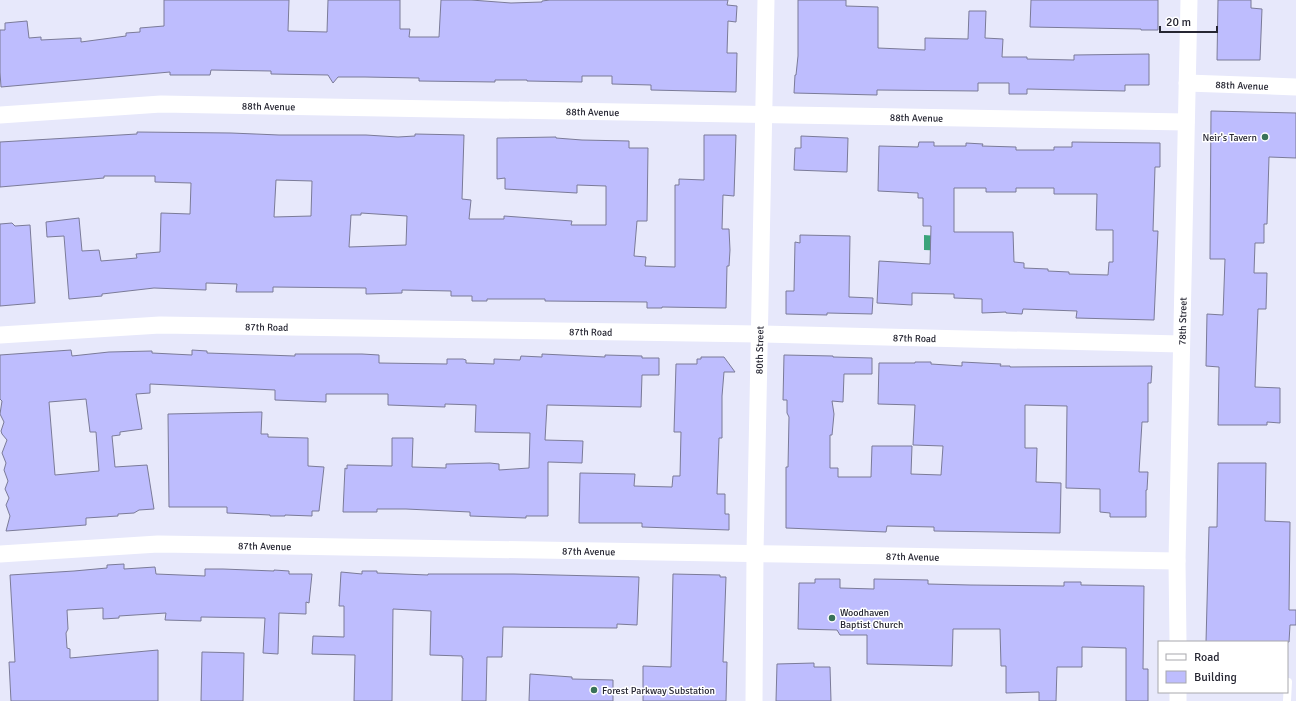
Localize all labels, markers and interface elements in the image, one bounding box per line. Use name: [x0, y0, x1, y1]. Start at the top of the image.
scale bar: [1160, 8, 1217, 34]
text: 20 m: [1166, 15, 1191, 30]
street label: 88th Avenue: [1215, 79, 1269, 93]
street label: 88th Avenue: [242, 100, 295, 113]
street label: 88th Avenue: [566, 106, 619, 119]
street label: 88th Avenue: [890, 112, 943, 125]
place label: Neir's Tavern: [1203, 132, 1257, 144]
marker: Neir's Tavern: [1260, 132, 1270, 142]
street label: 78th Street: [1177, 296, 1190, 345]
street label: 87th Road: [245, 321, 288, 334]
street label: 80th Street: [754, 325, 767, 374]
street label: 87th Road: [569, 326, 612, 339]
street label: 87th Road: [893, 332, 936, 345]
street label: 87th Avenue: [238, 540, 291, 553]
street label: 87th Avenue: [562, 545, 615, 558]
street label: 87th Avenue: [886, 551, 939, 564]
place label: Woodhaven Baptist Church: [840, 607, 903, 631]
marker: Woodhaven Baptist Church: [827, 613, 837, 623]
legend: [1158, 641, 1288, 693]
text: Road: [1194, 650, 1220, 665]
text: Building: [1194, 670, 1237, 685]
marker: Forest Parkway Substation: [589, 685, 599, 695]
place label: Forest Parkway Substation: [602, 685, 715, 697]

